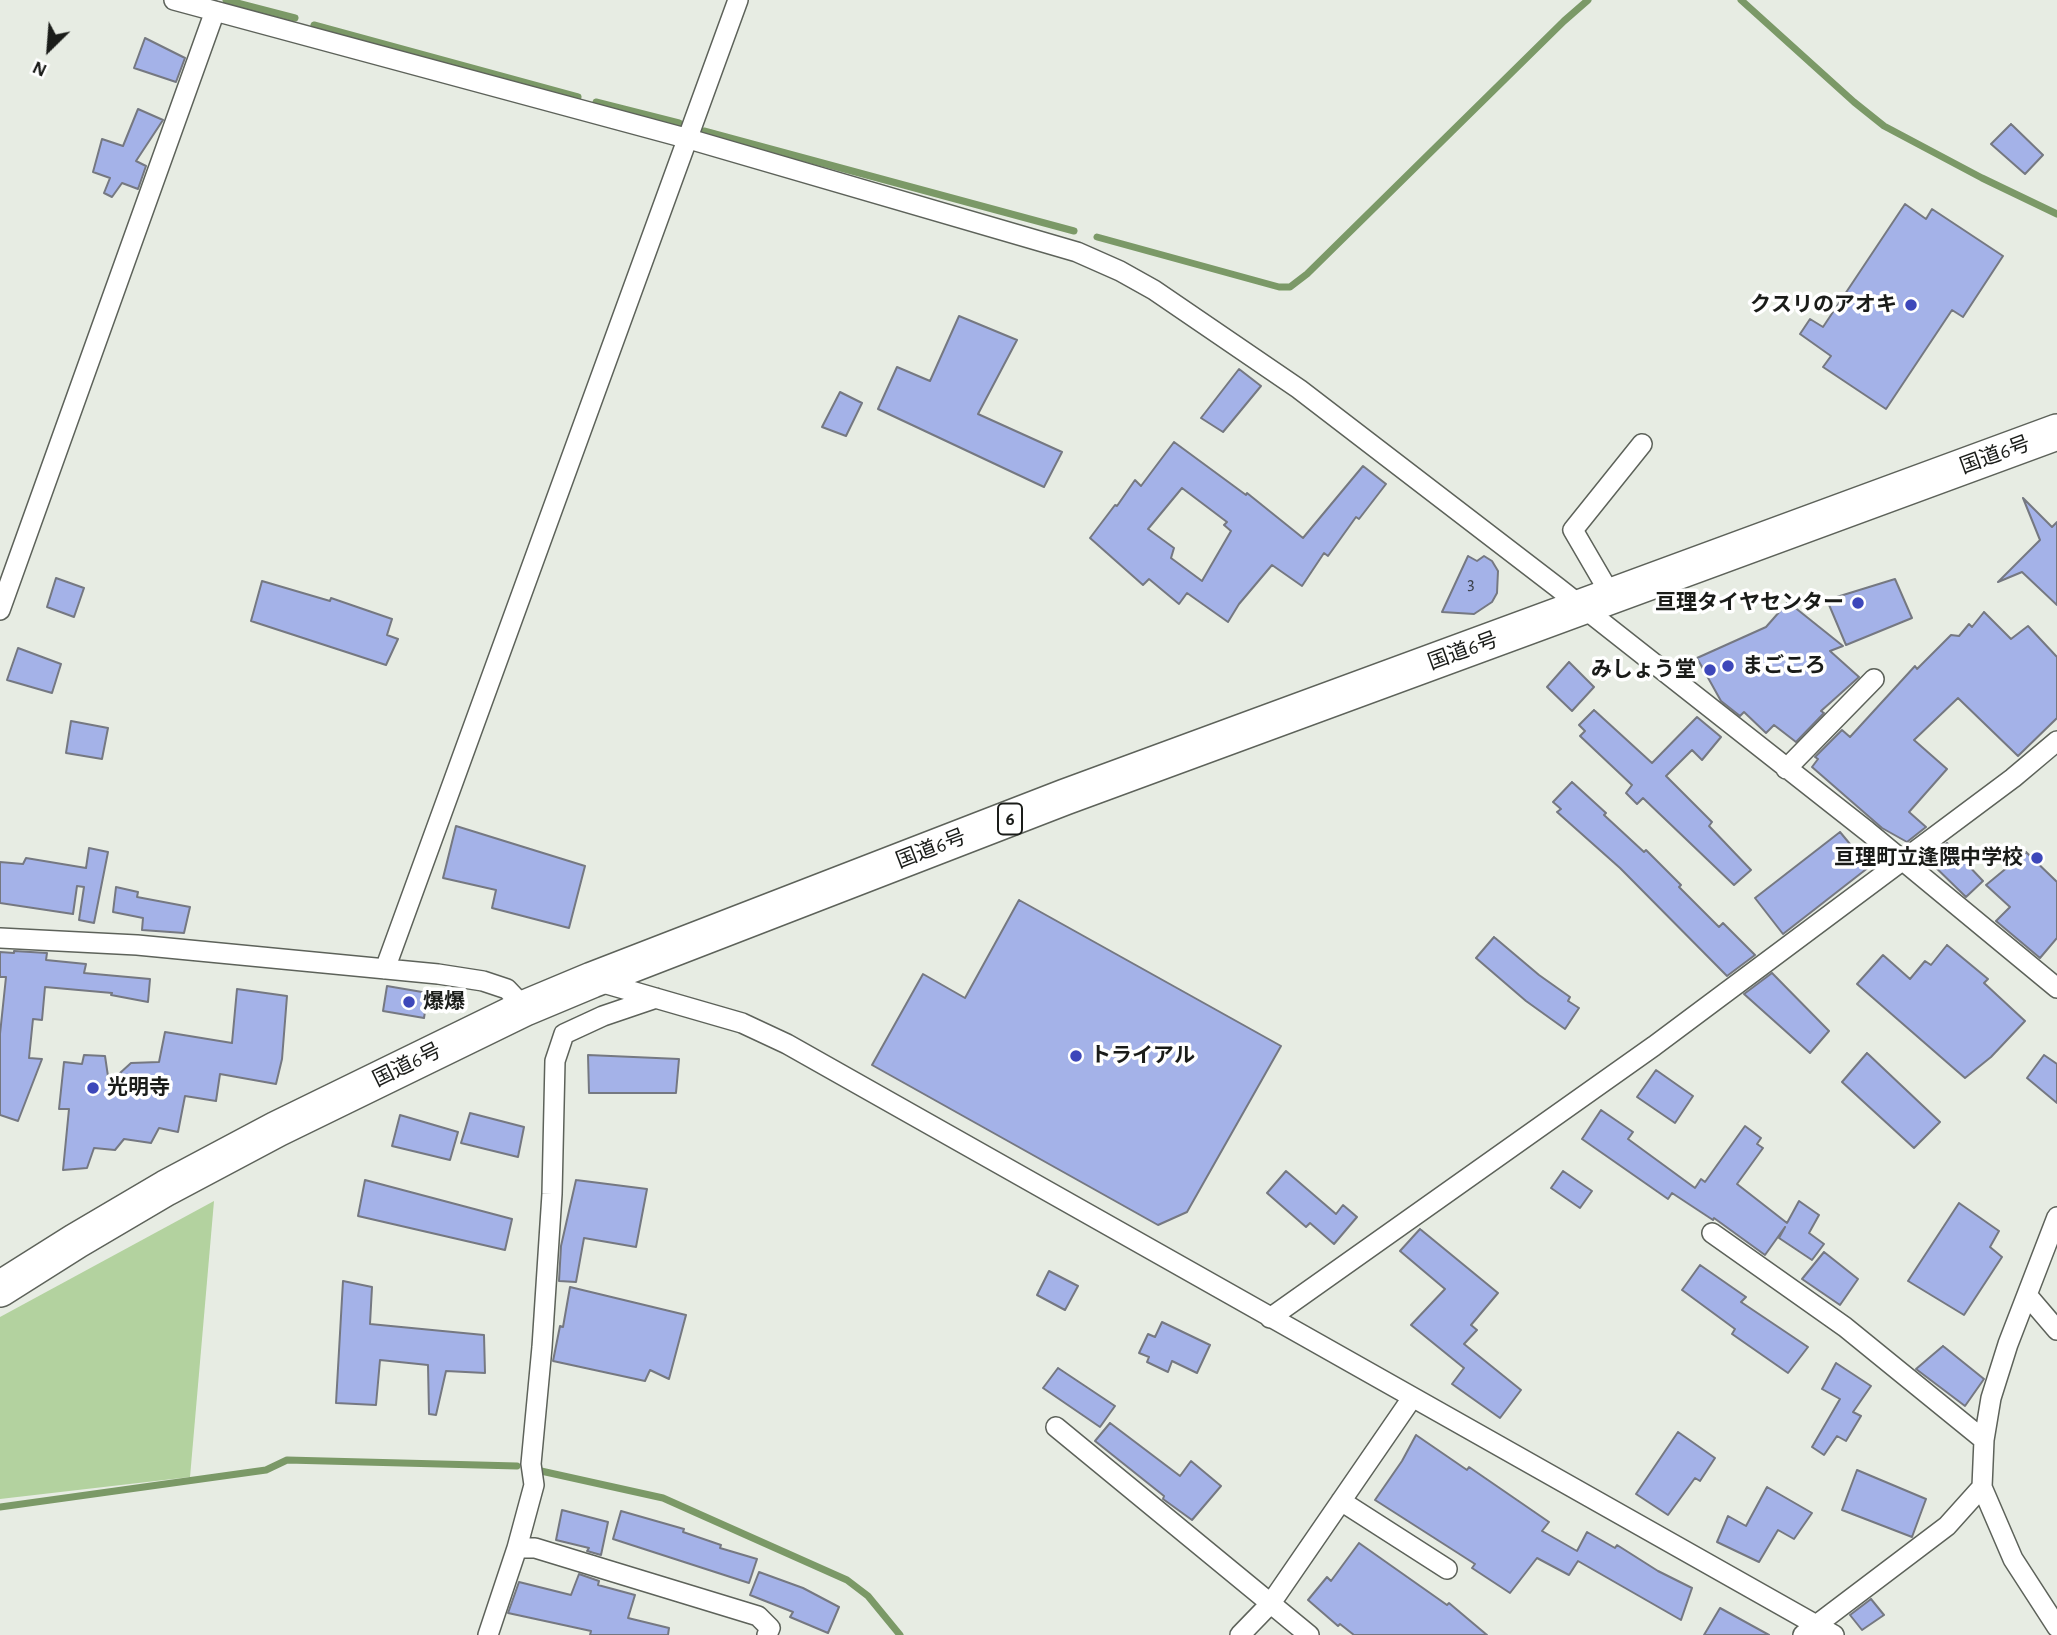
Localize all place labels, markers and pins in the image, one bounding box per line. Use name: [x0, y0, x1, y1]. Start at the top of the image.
place label: クスリのアオキ: [1750, 292, 1897, 318]
marker: クスリのアオキ: [1903, 297, 1919, 313]
place label: 亘理タイヤセンター: [1655, 590, 1844, 616]
marker: 亘理タイヤセンター: [1850, 595, 1866, 611]
place label: まごころ: [1742, 653, 1826, 679]
place label: みしょう堂: [1591, 657, 1696, 683]
marker: まごころ: [1720, 658, 1736, 674]
marker: みしょう堂: [1702, 662, 1718, 678]
place label: 亘理町立逢隈中学校: [1834, 845, 2023, 871]
marker: 亘理町立逢隈中学校: [2029, 850, 2045, 866]
place label: 爆爆: [423, 989, 465, 1015]
marker: 爆爆: [401, 994, 417, 1010]
place label: トライアル: [1090, 1043, 1195, 1069]
marker: トライアル: [1068, 1048, 1084, 1064]
place label: 光明寺: [107, 1075, 170, 1101]
marker: 光明寺: [85, 1080, 101, 1096]

